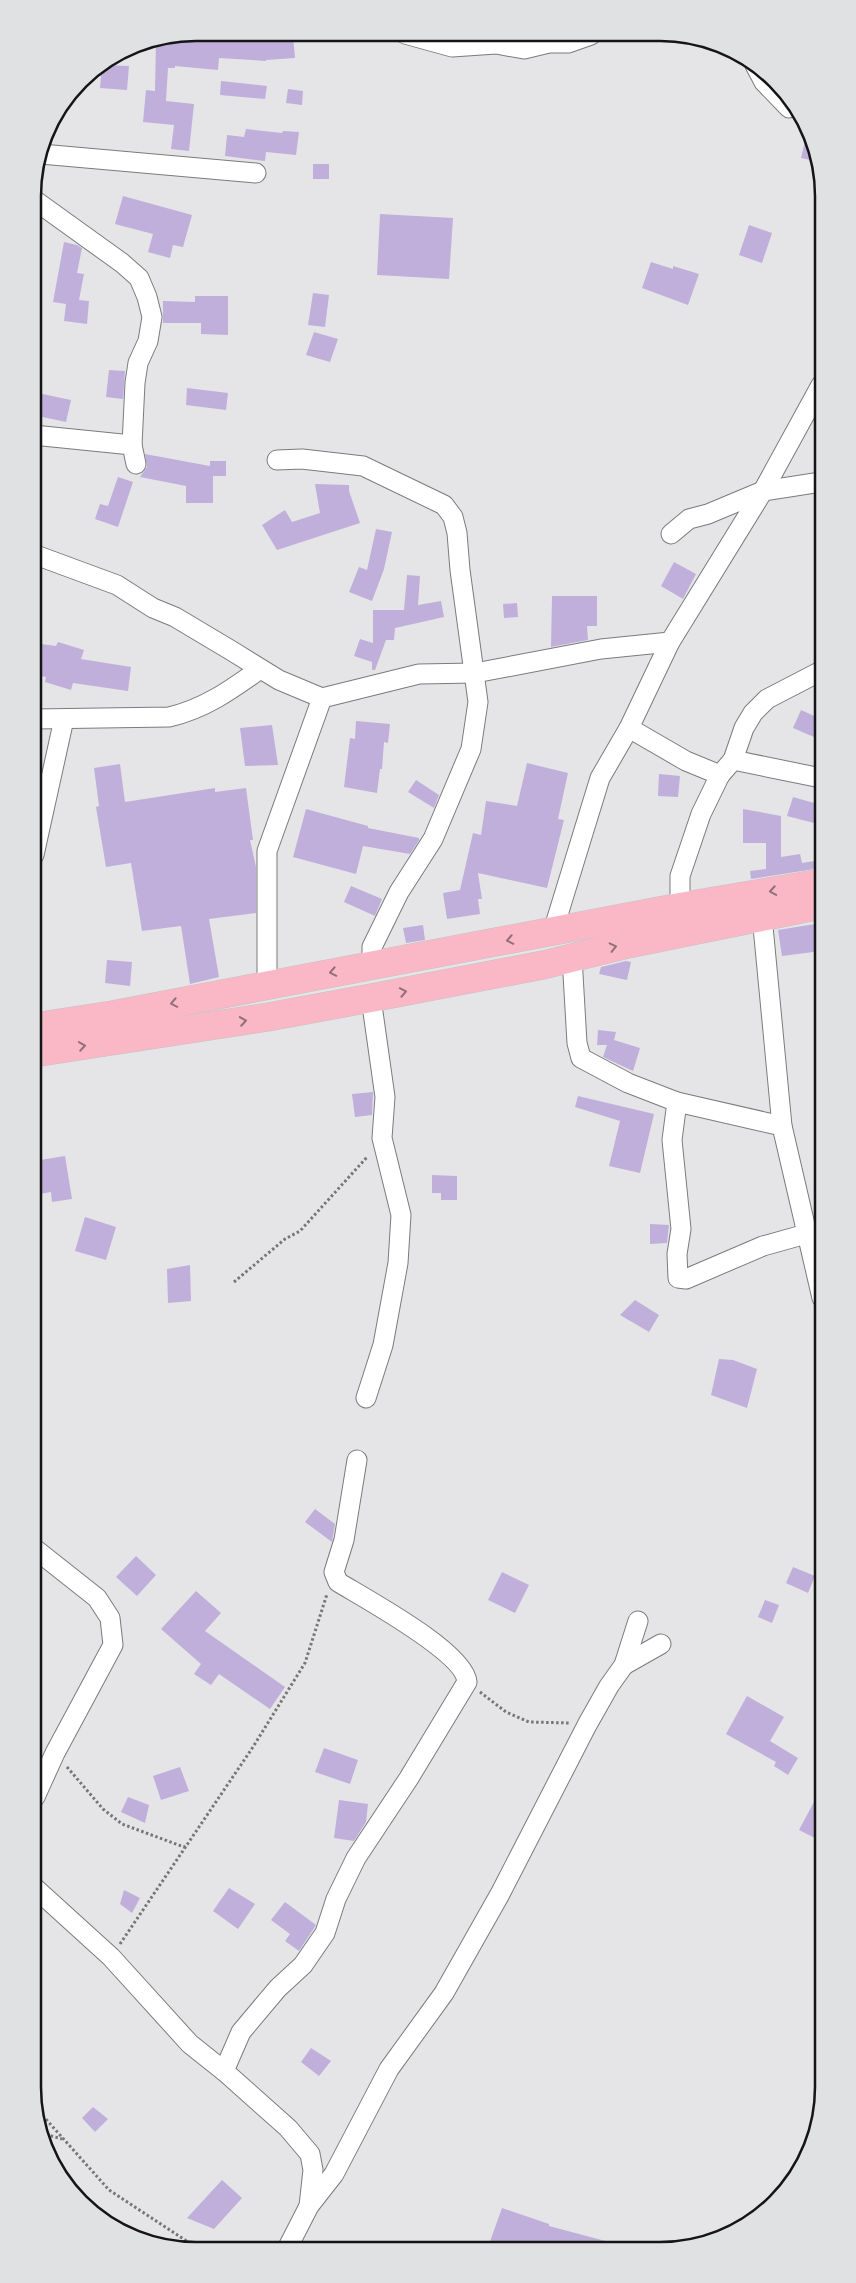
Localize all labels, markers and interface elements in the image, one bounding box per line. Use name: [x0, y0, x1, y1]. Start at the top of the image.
one-way arrow: [769, 885, 778, 895]
one-way arrow: [506, 934, 515, 944]
one-way arrow: [609, 942, 617, 953]
one-way arrow: [329, 967, 338, 977]
one-way arrow: [398, 987, 407, 997]
one-way arrow: [169, 998, 178, 1008]
one-way arrow: [239, 1016, 247, 1027]
one-way arrow: [78, 1041, 87, 1051]

